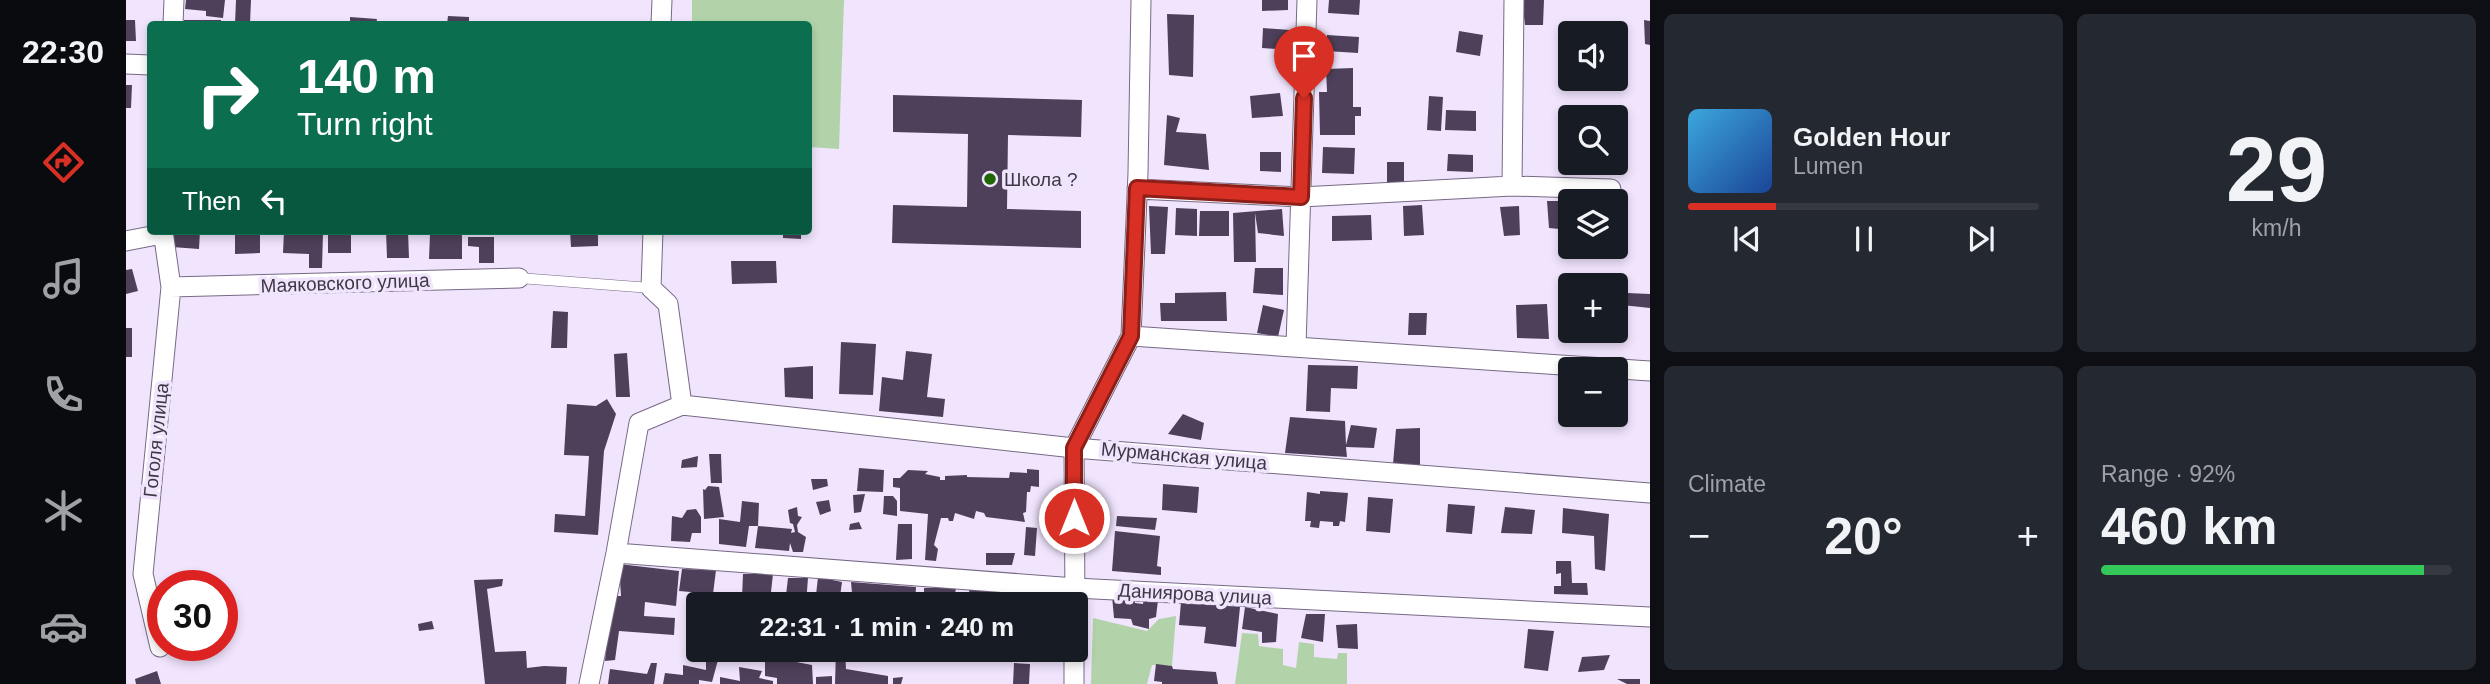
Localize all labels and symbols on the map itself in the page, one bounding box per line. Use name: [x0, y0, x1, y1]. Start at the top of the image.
pin: [1274, 26, 1334, 98]
place label: Школа ?: [1004, 169, 1078, 190]
marker: Школа ?: [982, 171, 998, 187]
street label: Маяковского улица: [260, 270, 430, 296]
street label: Гоголя улица: [140, 381, 173, 498]
street label: Мурманская улица: [1100, 438, 1268, 474]
position arrow: [1037, 481, 1111, 555]
speed limit sign: 30: [147, 570, 238, 661]
street label: Даниярова улица: [1118, 579, 1273, 609]

